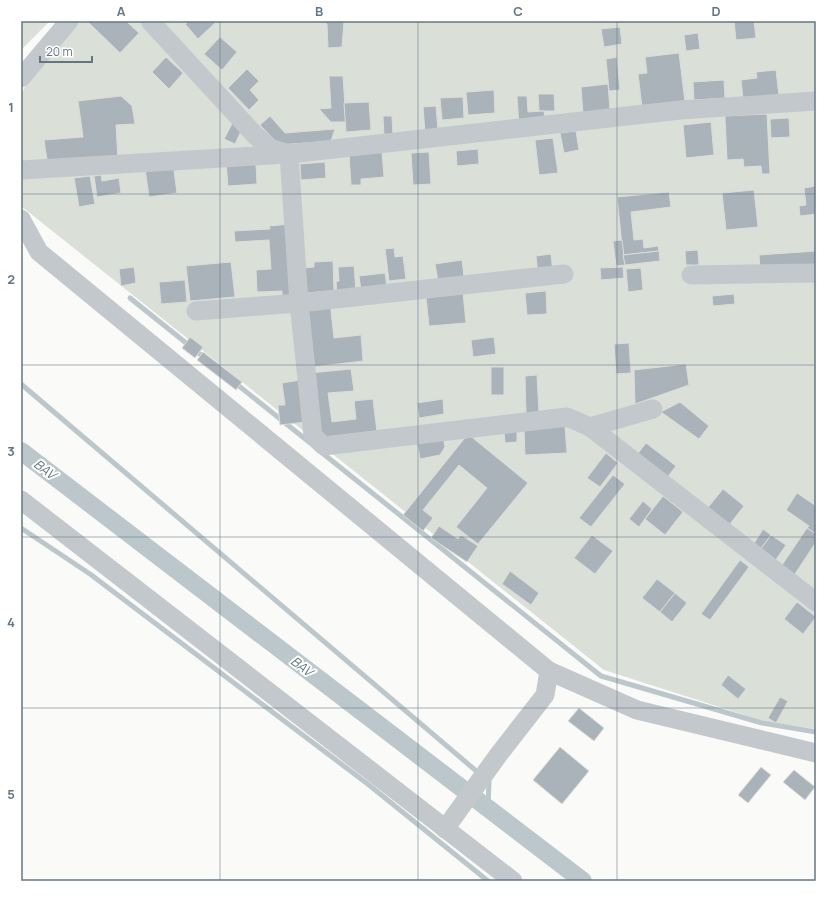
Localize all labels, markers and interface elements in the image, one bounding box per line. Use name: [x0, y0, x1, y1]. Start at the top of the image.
text: A: [117, 2, 126, 20]
text: B: [315, 2, 323, 20]
text: C: [513, 2, 523, 20]
text: D: [711, 2, 721, 20]
scale bar: [40, 38, 92, 64]
text: 20 m: [46, 43, 73, 60]
text: 1: [8, 98, 14, 116]
text: 2: [7, 270, 15, 288]
text: 3: [7, 442, 15, 460]
water label: BAV: [30, 455, 62, 485]
text: 4: [7, 613, 15, 631]
water label: BAV: [287, 652, 319, 682]
text: 5: [7, 785, 15, 803]

